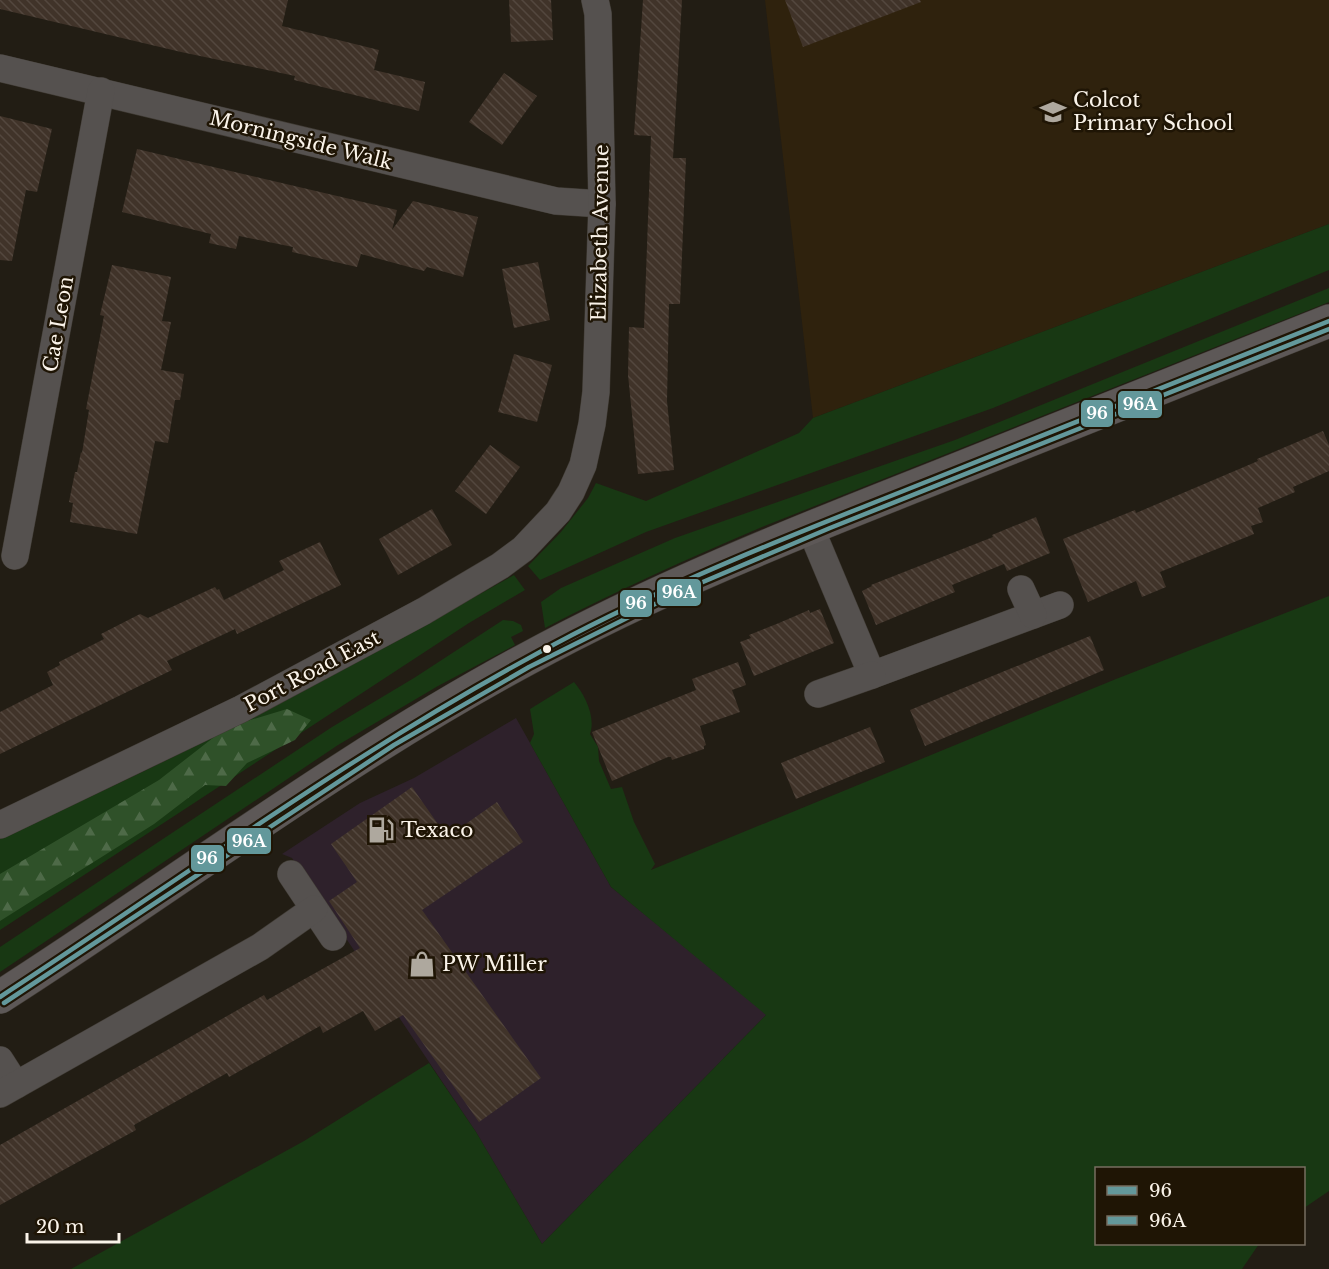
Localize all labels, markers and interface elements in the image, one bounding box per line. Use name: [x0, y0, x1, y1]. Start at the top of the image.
place label: Colcot Primary School: [1073, 88, 1233, 135]
school or university icon: Colcot Primary School: [1038, 97, 1068, 127]
street label: Morningside Walk: [207, 106, 396, 175]
street label: Elizabeth Avenue: [586, 144, 614, 322]
street label: Cae Leon: [38, 274, 78, 374]
line badge: 96A: [1117, 390, 1163, 419]
text: 96A: [1123, 394, 1158, 414]
line badge: 96: [1080, 399, 1114, 428]
text: 96: [1086, 403, 1108, 423]
line badge: 96A: [656, 578, 702, 607]
text: 96A: [662, 582, 697, 602]
line badge: 96: [619, 589, 653, 618]
text: 96: [625, 593, 647, 613]
street label: Port Road East: [240, 625, 384, 717]
unlabelled marker: [541, 643, 553, 655]
fuel station icon: Texaco: [366, 815, 396, 845]
place label: Texaco: [401, 818, 473, 842]
line badge: 96A: [226, 827, 272, 855]
text: 96A: [232, 831, 267, 851]
line badge: 96: [190, 844, 225, 873]
text: 96: [196, 848, 218, 868]
shop icon: PW Miller: [407, 949, 437, 979]
place label: PW Miller: [442, 952, 547, 976]
legend: [1095, 1167, 1305, 1245]
text: 96: [1149, 1180, 1172, 1202]
scale bar: [27, 1206, 118, 1244]
text: 96A: [1149, 1210, 1187, 1232]
text: 20 m: [36, 1216, 84, 1238]

